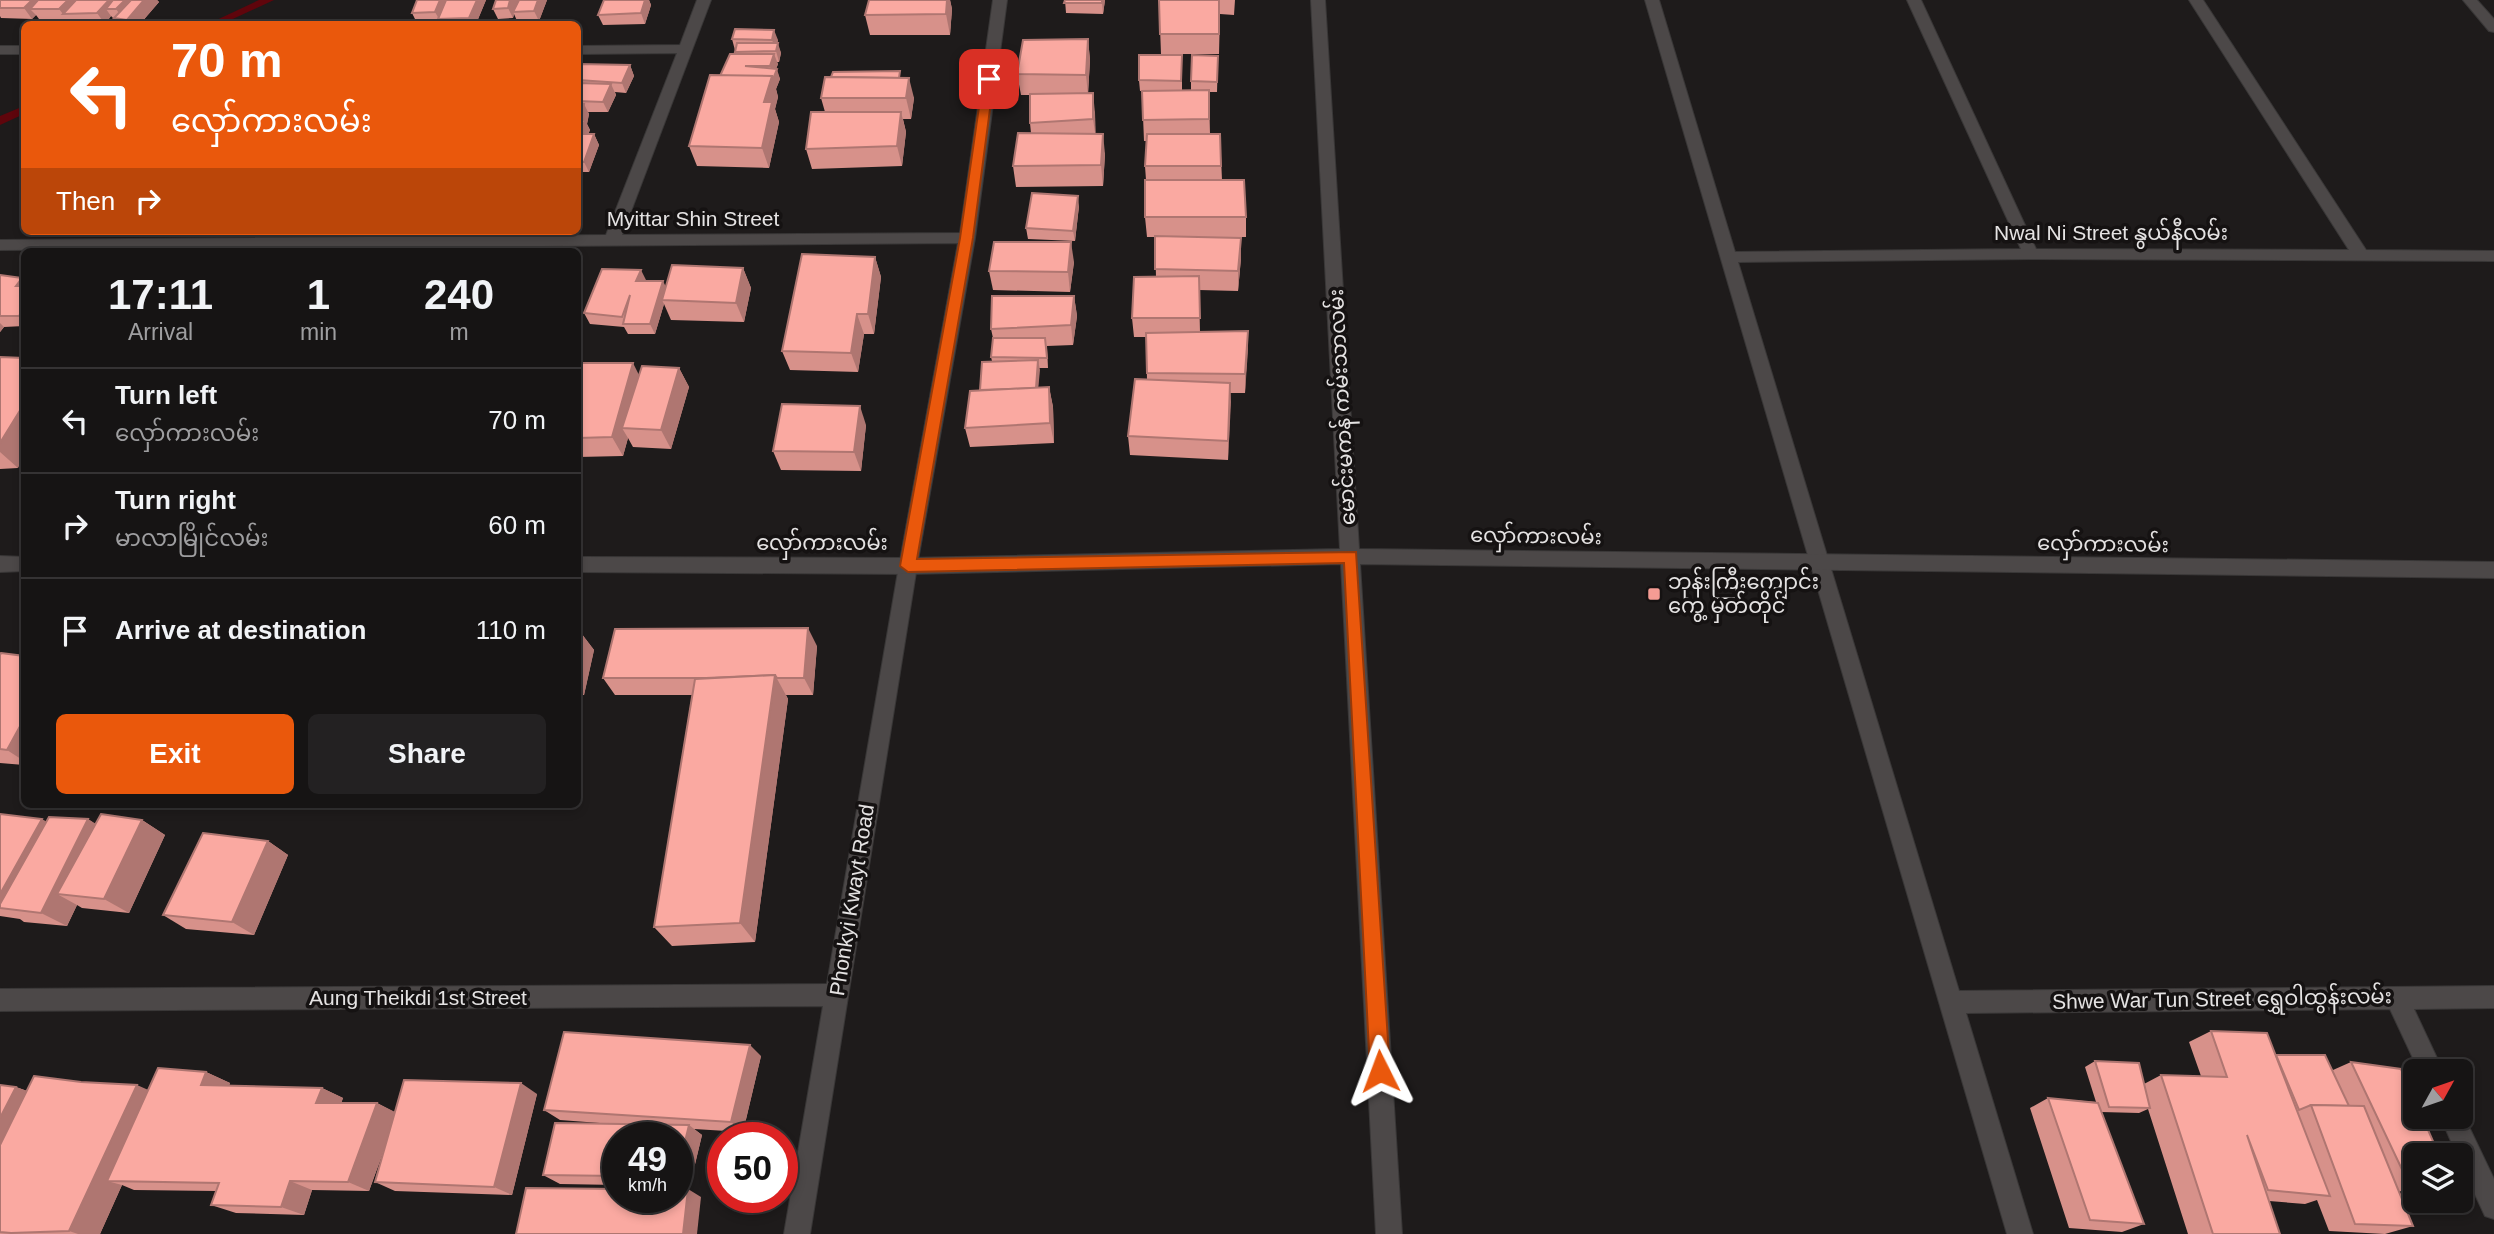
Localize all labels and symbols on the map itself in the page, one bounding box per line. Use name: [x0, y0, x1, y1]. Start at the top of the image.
pin: [959, 49, 1019, 109]
street label: Myittar Shin Street: [607, 207, 780, 230]
street label: Nwal Ni Street နွယ်နီလမ်း: [1994, 217, 2228, 250]
street label: မောင်းမကန် ကမ်းသာလမ်း: [1320, 288, 1365, 526]
street label: လှော်ကားလမ်း: [1470, 519, 1602, 554]
street label: လှော်ကားလမ်း: [756, 527, 888, 560]
street label: လှော်ကားလမ်း: [2037, 527, 2169, 562]
place label: ဘုန်းကြီးကျောင်း ကွေ့ မှတ်တိုင်: [1668, 566, 1819, 623]
marker: ဘုန်းကြီးကျောင်း ကွေ့ မှတ်တိုင်: [1646, 586, 1662, 602]
street label: Phonkyi Kwayt Road: [825, 802, 878, 997]
street label: Shwe War Tun Street ရွှေဝါထွန်းလမ်း: [2052, 980, 2392, 1019]
street label: Aung Theikdi 1st Street: [309, 986, 527, 1009]
position arrow: [1343, 1034, 1417, 1108]
north arrow: [2403, 1059, 2473, 1129]
speed limit sign: 50: [707, 1122, 798, 1213]

